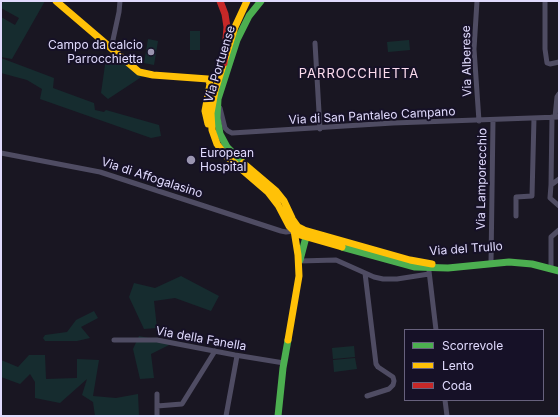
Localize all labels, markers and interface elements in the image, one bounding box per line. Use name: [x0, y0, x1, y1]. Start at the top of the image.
street label: Via Portuense: [202, 24, 238, 104]
street label: Via Alberese: [459, 25, 475, 97]
place label: Campo da calcio Parrocchietta: [48, 38, 143, 66]
marker: Campo da calcio Parrocchietta: [146, 47, 156, 57]
district label: PARROCCHIETTA: [299, 66, 419, 82]
street label: Via di San Pantaleo Campano: [288, 104, 456, 128]
street label: Via Lamporecchio: [474, 128, 490, 230]
place label: European Hospital: [200, 146, 254, 174]
marker: European Hospital: [185, 154, 197, 166]
street label: Via di Affogalasino: [99, 155, 205, 201]
street label: Via del Trullo: [429, 239, 503, 259]
street label: Via della Fanella: [155, 324, 247, 354]
legend: [404, 329, 544, 401]
text: Scorrevole: [442, 338, 503, 353]
text: Lento: [442, 358, 474, 373]
text: Coda: [442, 378, 472, 393]

